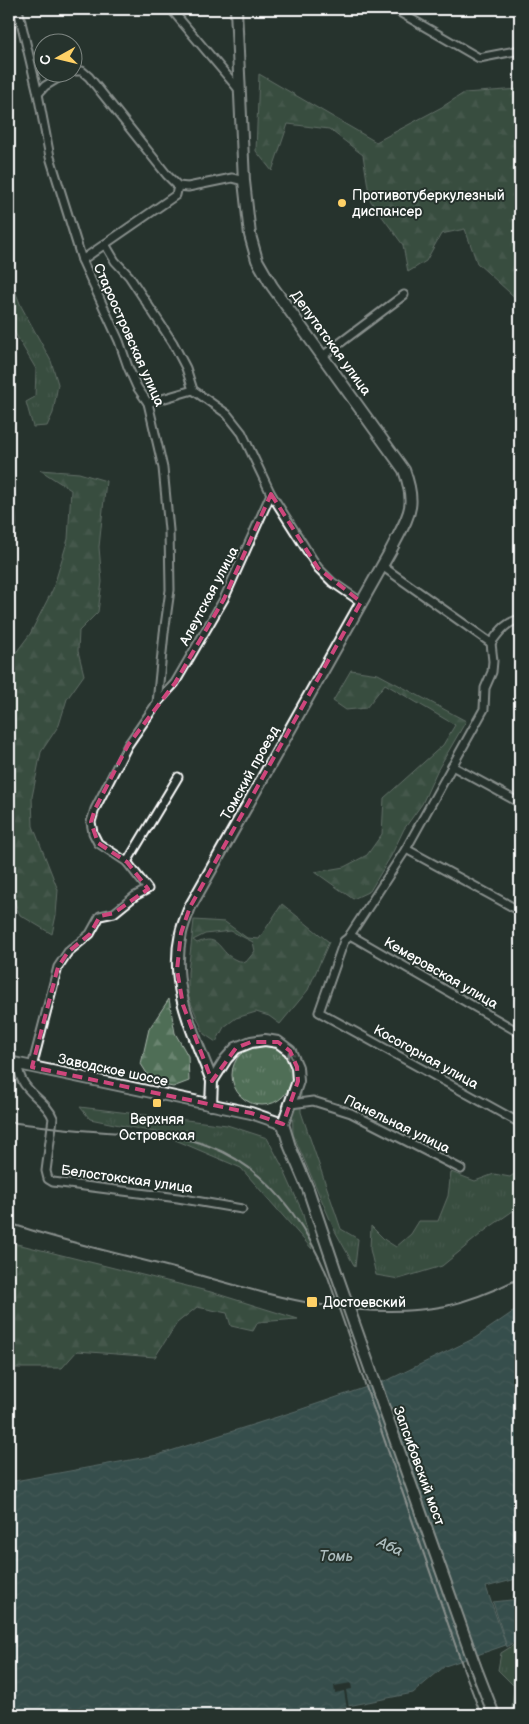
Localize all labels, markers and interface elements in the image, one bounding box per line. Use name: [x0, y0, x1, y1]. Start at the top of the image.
north arrow: [32, 32, 82, 82]
text: С: [36, 53, 55, 66]
place label: Противотуберкулезный диспансер: [352, 187, 505, 220]
marker: Противотуберкулезный диспансер: [336, 197, 348, 209]
street label: Староостровская улица: [90, 261, 169, 410]
street label: Депутатская улица: [287, 287, 375, 399]
street label: Алеутская улица: [175, 543, 243, 649]
street label: Томский проезд: [217, 723, 283, 823]
street label: Кемеровская улица: [381, 933, 502, 1013]
street label: Косогорная улица: [371, 1021, 482, 1093]
street label: Заводское шоссе: [57, 1050, 170, 1090]
one-way arrow: [287, 1050, 297, 1065]
street label: Панельная улица: [341, 1091, 453, 1157]
marker: Верхняя Островская: [151, 1097, 163, 1109]
place label: Верхняя Островская: [119, 1111, 195, 1144]
street label: Белостокская улица: [60, 1161, 195, 1197]
place label: Достоевский: [323, 1294, 406, 1311]
marker: Достоевский: [305, 1295, 319, 1309]
street label: Запсибовский мост: [390, 1404, 449, 1528]
water label: Аба: [373, 1533, 406, 1561]
water label: Томь: [319, 1547, 353, 1566]

